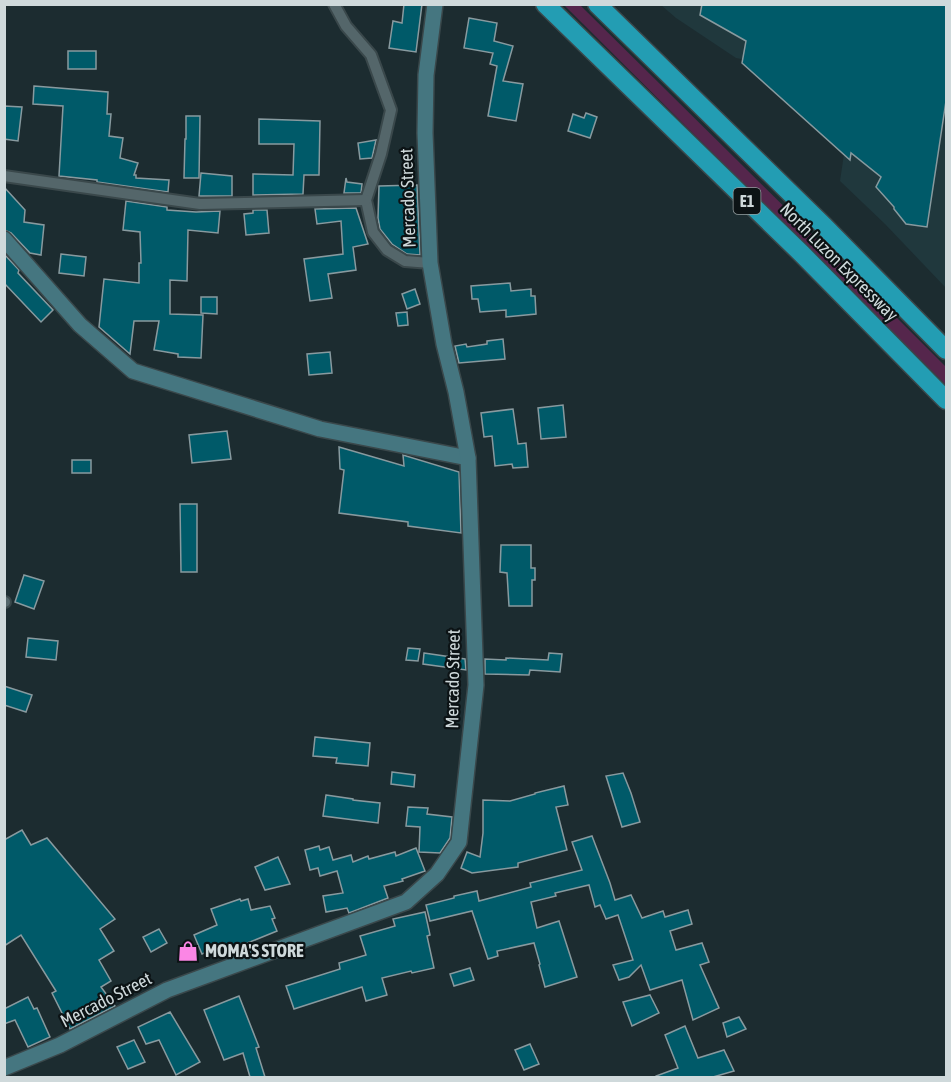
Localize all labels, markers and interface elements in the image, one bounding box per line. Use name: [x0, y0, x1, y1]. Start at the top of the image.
street label: Mercado Street: [395, 148, 420, 248]
road number: E1: [734, 188, 760, 214]
street label: North Luzon Expressway: [776, 198, 903, 325]
street label: Mercado Street: [441, 629, 464, 729]
shop icon: MOMA'S STORE: [176, 939, 200, 963]
place label: MOMA'S STORE: [205, 940, 304, 961]
street label: Mercado Street: [57, 968, 155, 1032]

